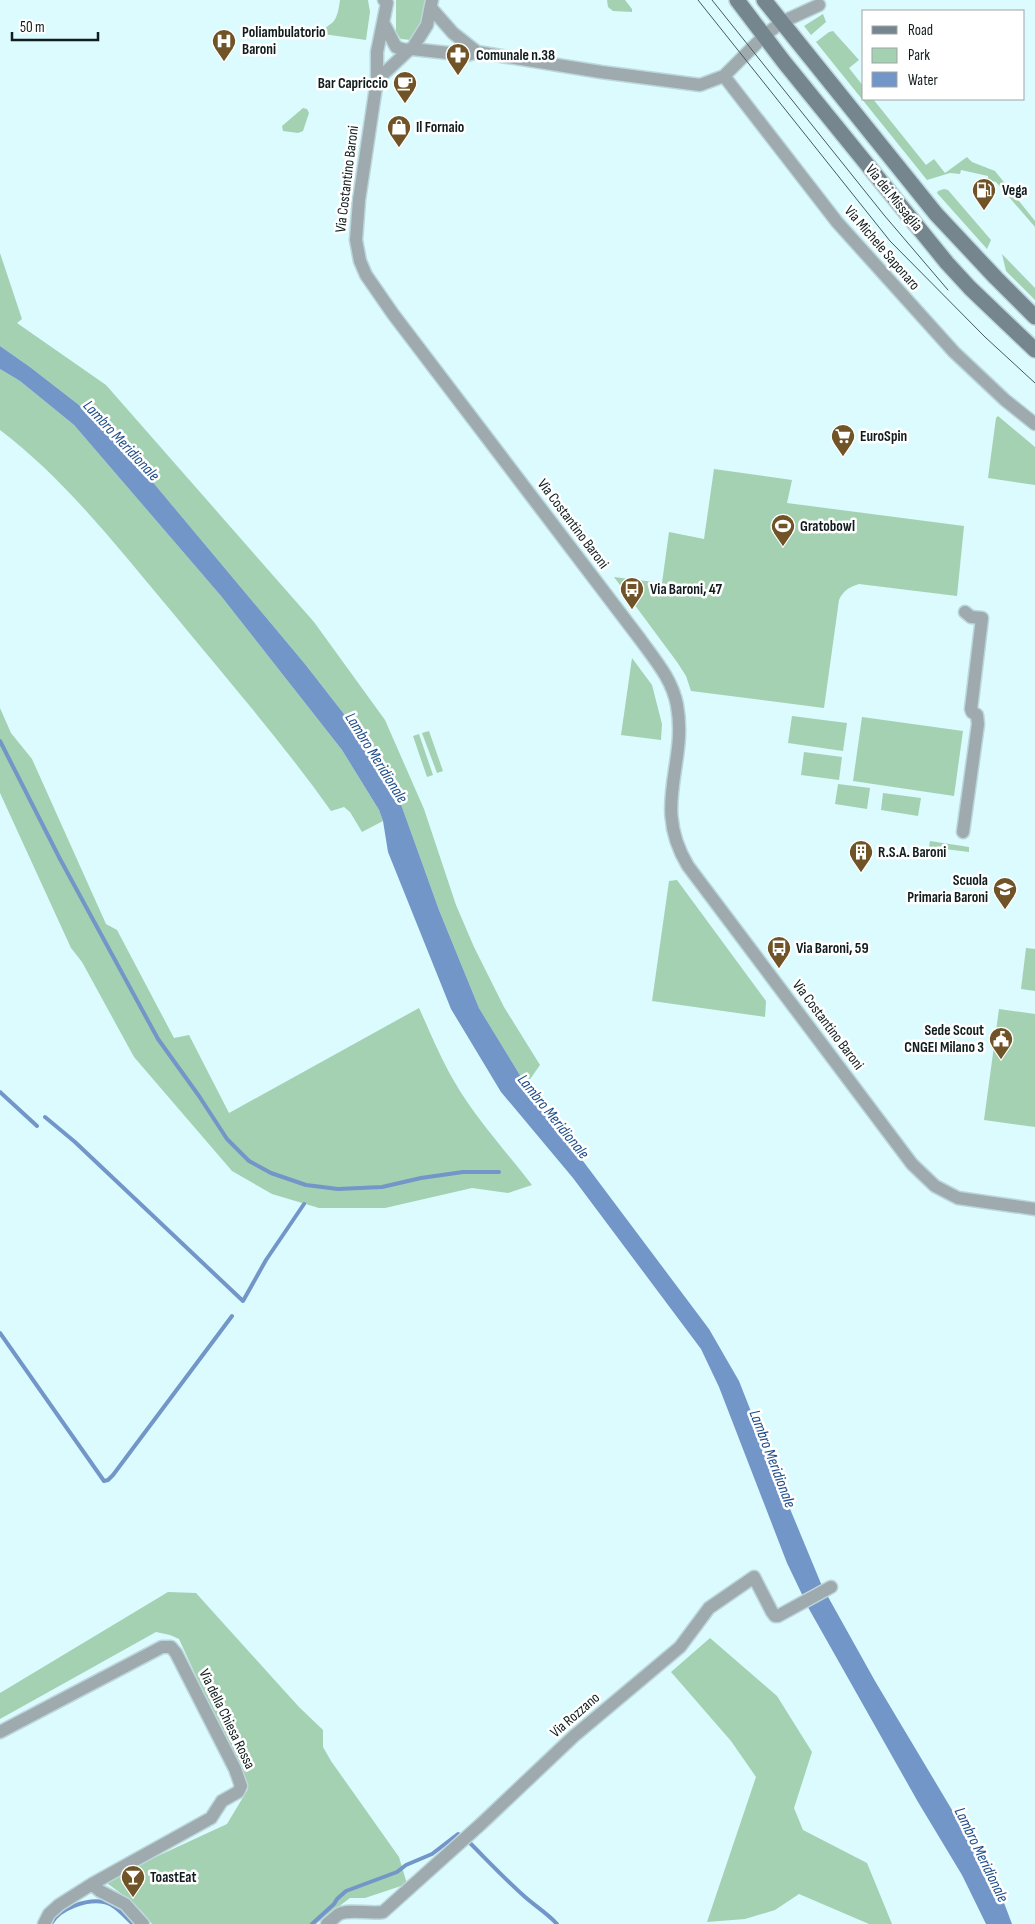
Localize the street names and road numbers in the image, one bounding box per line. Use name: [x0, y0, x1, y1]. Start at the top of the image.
street label: Via Costantino Baroni: [331, 124, 363, 234]
street label: Via dei Missaglia: [861, 161, 927, 236]
street label: Via Michele Saponaro: [840, 202, 924, 294]
street label: Via Costantino Baroni: [533, 475, 613, 573]
street label: Via Costantino Baroni: [788, 976, 868, 1074]
street label: Via della Chiesa Rossa: [195, 1666, 260, 1772]
street label: Via Rozzano: [546, 1688, 604, 1742]

